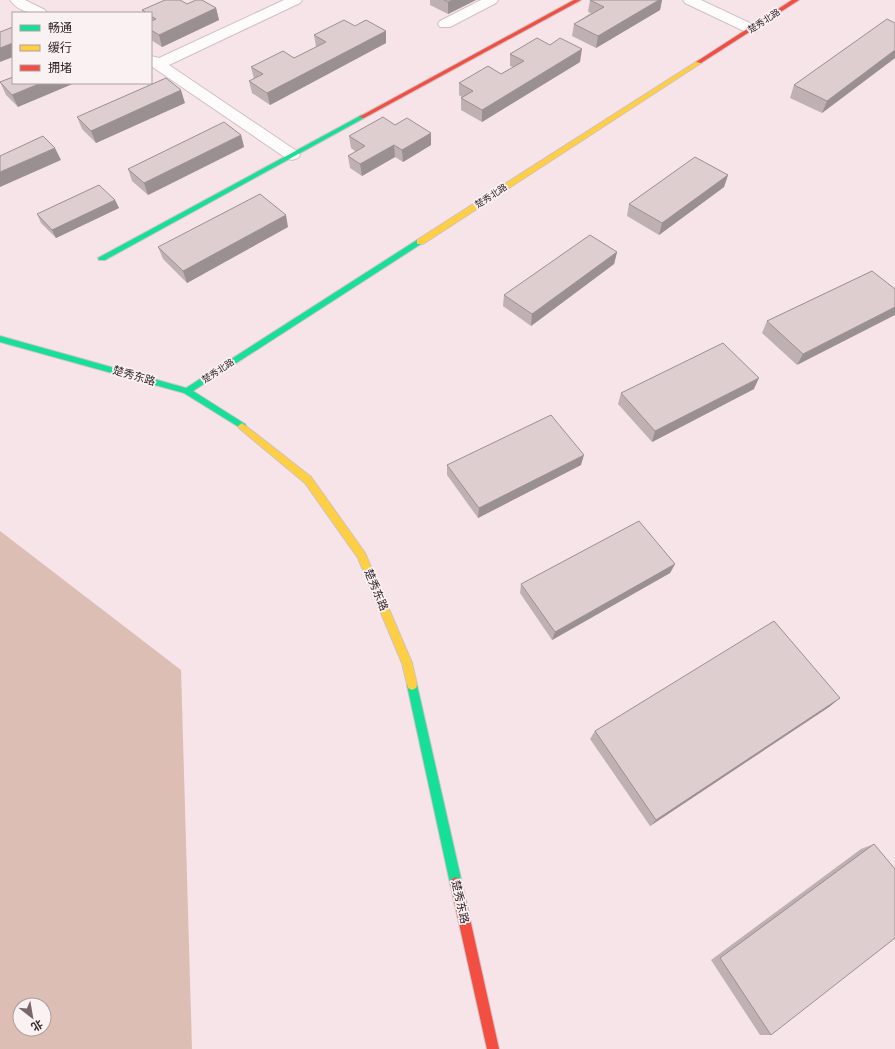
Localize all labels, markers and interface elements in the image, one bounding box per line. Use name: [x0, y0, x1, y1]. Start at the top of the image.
street label: 楚秀北路: [746, 7, 782, 35]
legend: [12, 12, 152, 84]
text: 畅通: [48, 21, 72, 35]
text: 缓行: [48, 41, 72, 55]
text: 拥堵: [48, 61, 72, 75]
street label: 楚秀北路: [473, 182, 509, 210]
street label: 楚秀北路: [200, 357, 236, 385]
street label: 楚秀东路: [111, 364, 157, 388]
street label: 楚秀东路: [361, 567, 391, 613]
street label: 楚秀东路: [449, 879, 471, 925]
north arrow: [12, 997, 52, 1037]
text: 北: [29, 1017, 45, 1034]

